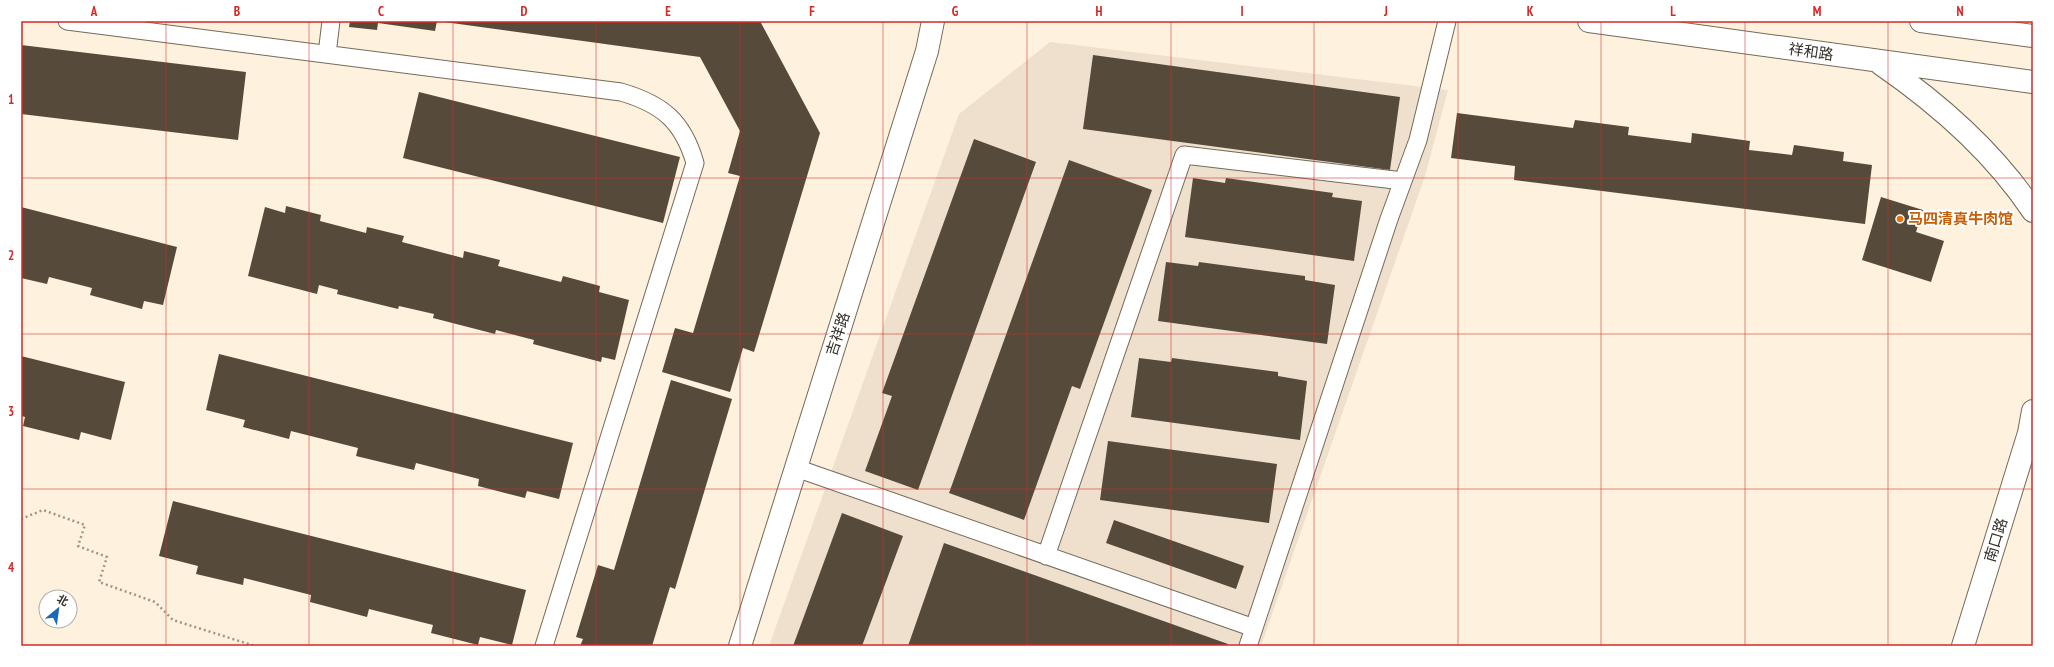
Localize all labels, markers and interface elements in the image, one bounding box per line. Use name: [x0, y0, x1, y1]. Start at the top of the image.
text: A: [90, 3, 98, 20]
text: B: [234, 3, 240, 20]
text: C: [378, 3, 384, 20]
text: D: [521, 3, 528, 20]
text: E: [665, 3, 671, 20]
text: F: [809, 3, 815, 20]
text: G: [952, 3, 959, 20]
text: H: [1096, 3, 1103, 20]
text: I: [1240, 3, 1244, 20]
text: J: [1383, 3, 1388, 20]
text: K: [1527, 3, 1534, 20]
text: L: [1670, 3, 1676, 20]
text: M: [1813, 3, 1822, 20]
text: N: [1956, 3, 1964, 20]
street label: 祥和路: [1787, 39, 1835, 64]
text: 1: [8, 91, 14, 108]
place label: 马四清真牛肉馆: [1908, 209, 2013, 228]
marker: 马四清真牛肉馆: [1895, 214, 1905, 224]
text: 2: [8, 247, 14, 264]
street label: 吉祥路: [822, 310, 854, 358]
text: 3: [8, 403, 14, 420]
street label: 南口路: [1980, 516, 2011, 564]
text: 4: [8, 559, 15, 576]
north arrow: [38, 589, 78, 629]
text: 北: [55, 591, 71, 609]

